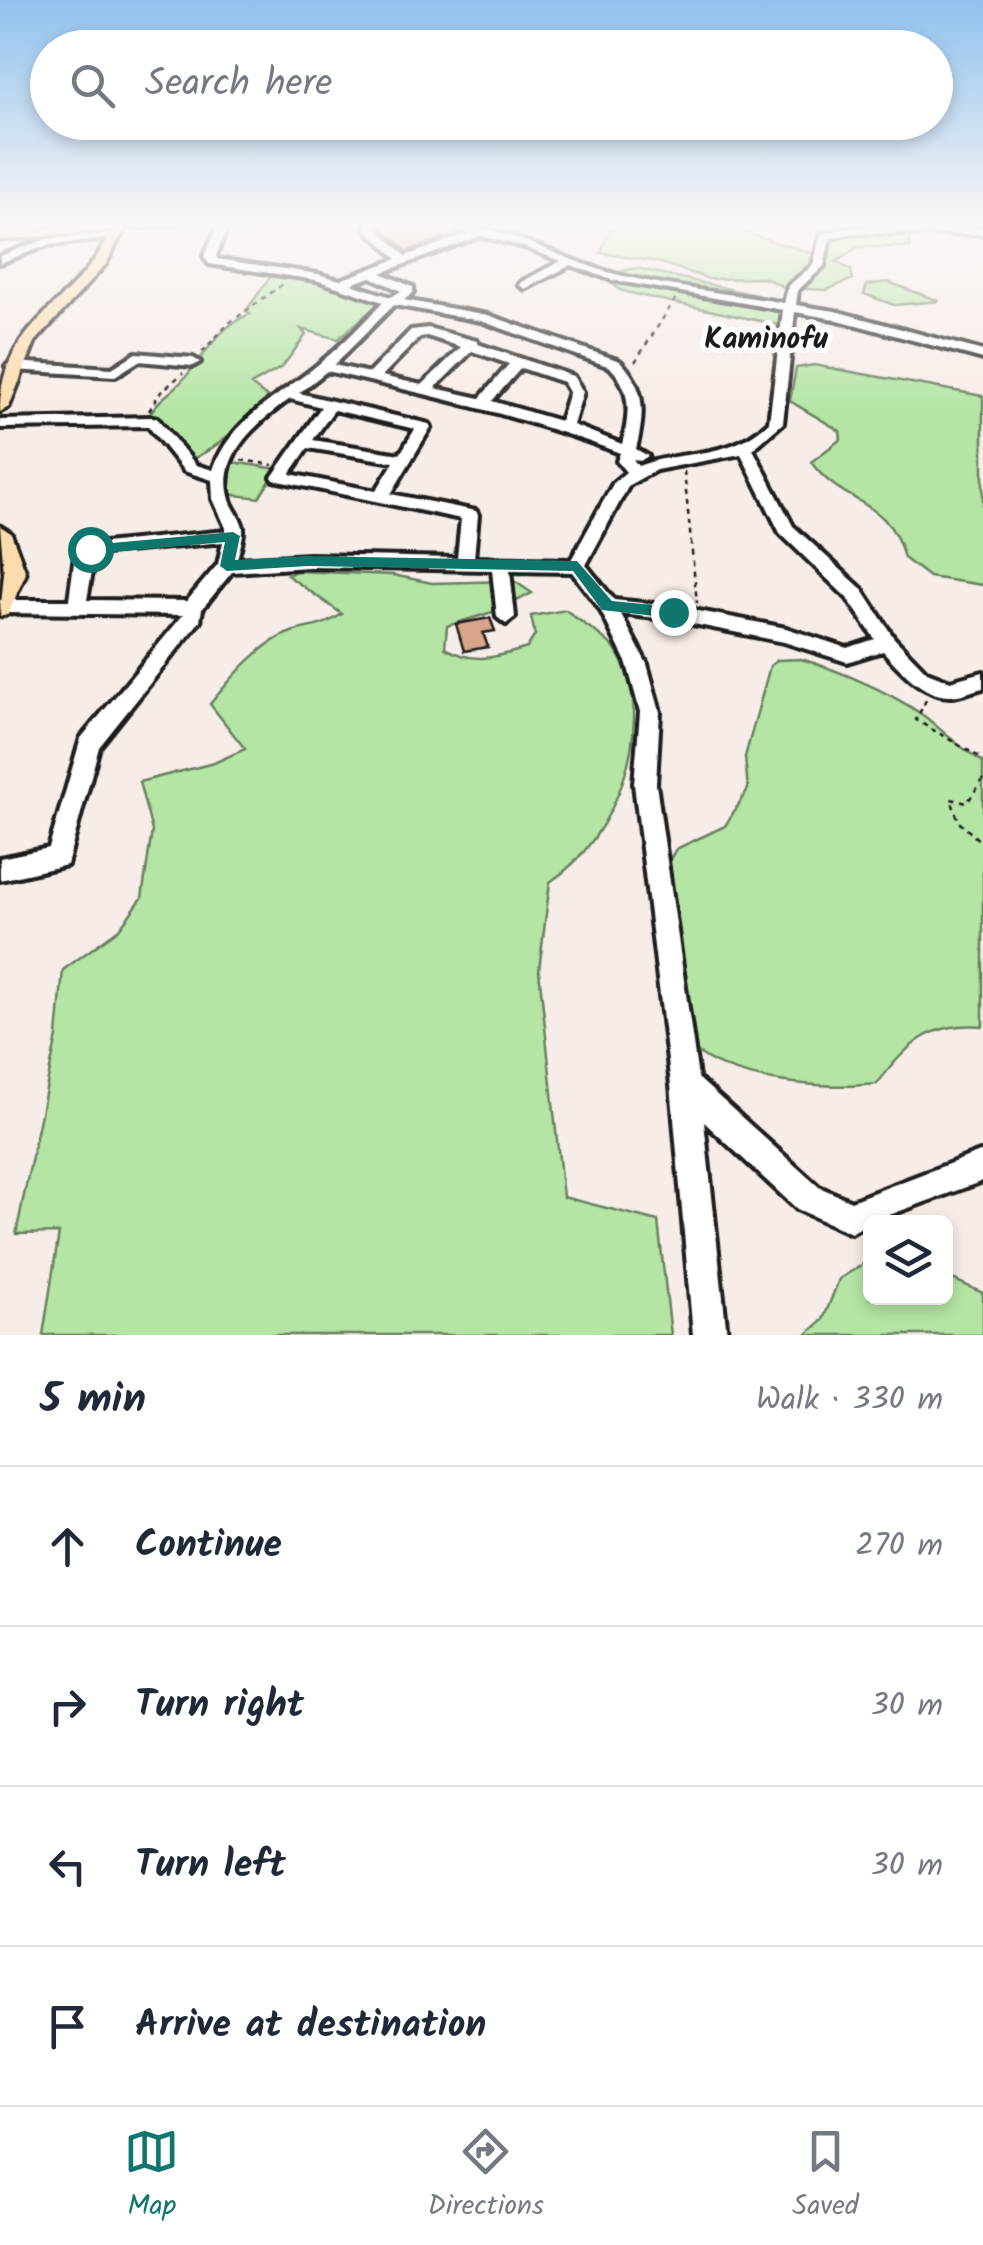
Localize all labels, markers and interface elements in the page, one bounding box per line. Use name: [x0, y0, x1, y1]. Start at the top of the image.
search box: [30, 30, 953, 140]
text: Search here: [145, 55, 332, 115]
icon: search: [65, 58, 120, 113]
district label: Kaminofu: [704, 316, 828, 364]
route start: [68, 527, 114, 573]
route end: [651, 590, 697, 636]
map controls: [863, 1215, 953, 1305]
button: layers: [863, 1215, 953, 1305]
text: 5 min: [40, 1367, 146, 1434]
text: Walk · 330 m: [756, 1375, 943, 1426]
text: Continue: [135, 1516, 282, 1576]
icon: ahead: [40, 1519, 95, 1574]
text: 270 m: [855, 1521, 943, 1572]
text: Turn right: [135, 1676, 304, 1736]
icon: right: [40, 1679, 95, 1734]
text: 30 m: [870, 1681, 943, 1732]
text: Turn left: [135, 1836, 286, 1896]
icon: left: [40, 1839, 95, 1894]
text: 30 m: [870, 1841, 943, 1892]
text: Arrive at destination: [135, 1996, 486, 2056]
icon: arrive: [40, 1999, 95, 2054]
tab: Map: [124, 2124, 179, 2229]
tab: Directions: [428, 2124, 544, 2229]
tab: Saved: [792, 2124, 859, 2229]

